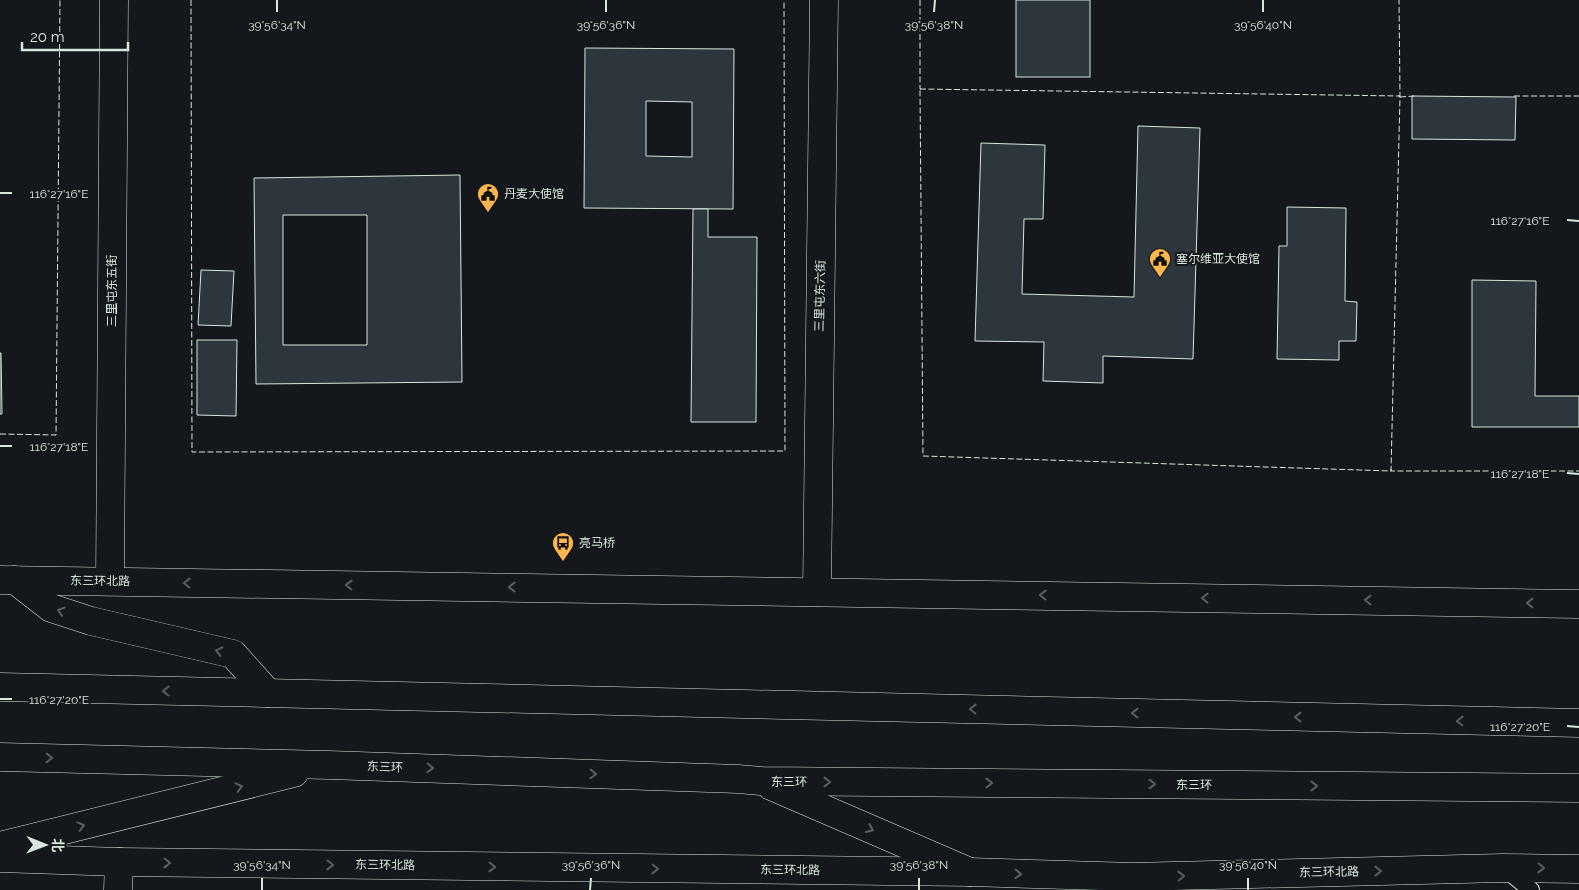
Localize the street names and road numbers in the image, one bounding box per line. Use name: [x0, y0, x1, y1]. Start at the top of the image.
street label: 三里屯东五街: [105, 255, 119, 327]
street label: 三里屯东六街: [812, 260, 828, 332]
street label: 东三环北路: [70, 573, 130, 589]
street label: 东三环: [367, 759, 403, 775]
street label: 东三环: [771, 775, 807, 789]
street label: 东三环: [1176, 778, 1212, 792]
street label: 东三环北路: [355, 857, 415, 873]
street label: 东三环北路: [760, 862, 820, 878]
street label: 东三环北路: [1299, 864, 1359, 880]

